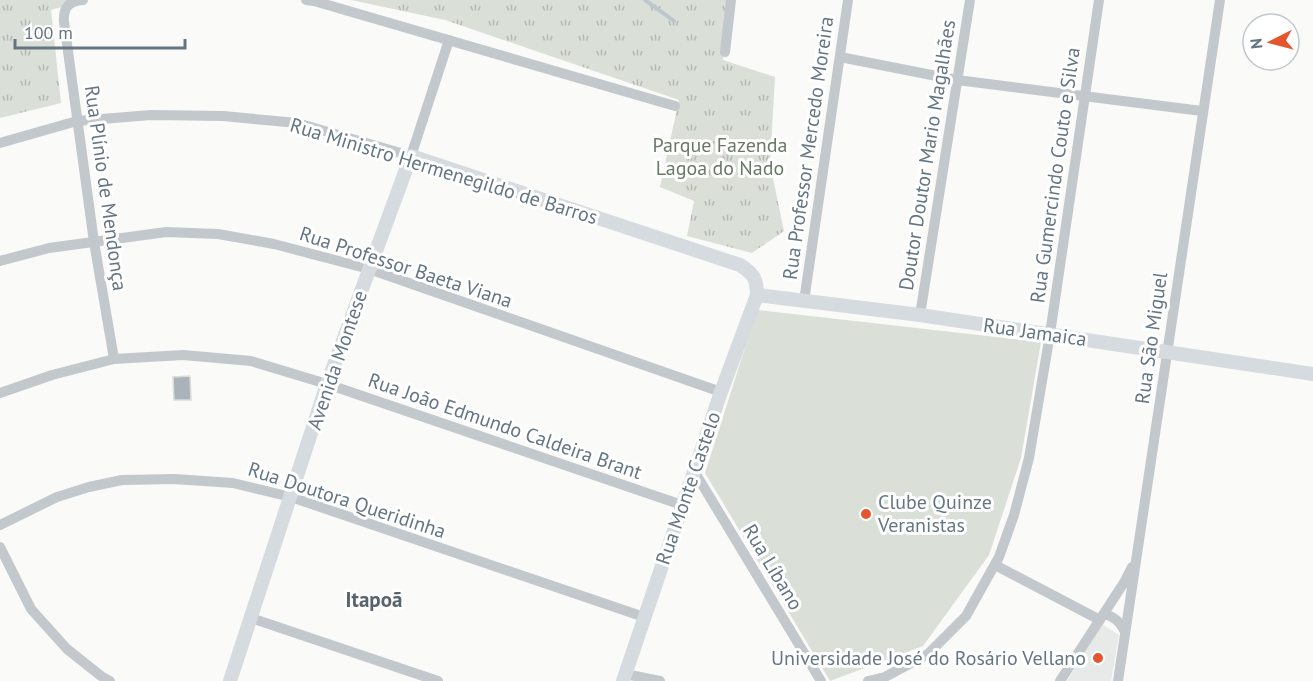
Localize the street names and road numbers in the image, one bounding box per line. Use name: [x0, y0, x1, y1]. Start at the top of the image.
street label: Rua Professor Mercedo Moreira: [777, 15, 839, 281]
street label: Doutor Doutor Mario Magalhães: [893, 18, 961, 292]
street label: Rua Gumercindo Couto e Silva: [1024, 46, 1086, 304]
street label: Rua Plínio de Mendonça: [79, 84, 133, 292]
street label: Rua Ministro Hermenegildo de Barros: [287, 112, 601, 230]
street label: Rua Professor Baeta Viana: [296, 220, 516, 314]
street label: Rua São Miguel: [1129, 270, 1173, 406]
street label: Avenida Montese: [301, 287, 373, 433]
street label: Rua Jamaica: [982, 312, 1088, 352]
street label: Rua João Edmundo Caldeira Brant: [365, 367, 646, 485]
street label: Rua Monte Castelo: [650, 408, 726, 568]
street label: Rua Doutora Queridinha: [245, 456, 449, 544]
street label: Rua Líbano: [737, 519, 809, 615]

